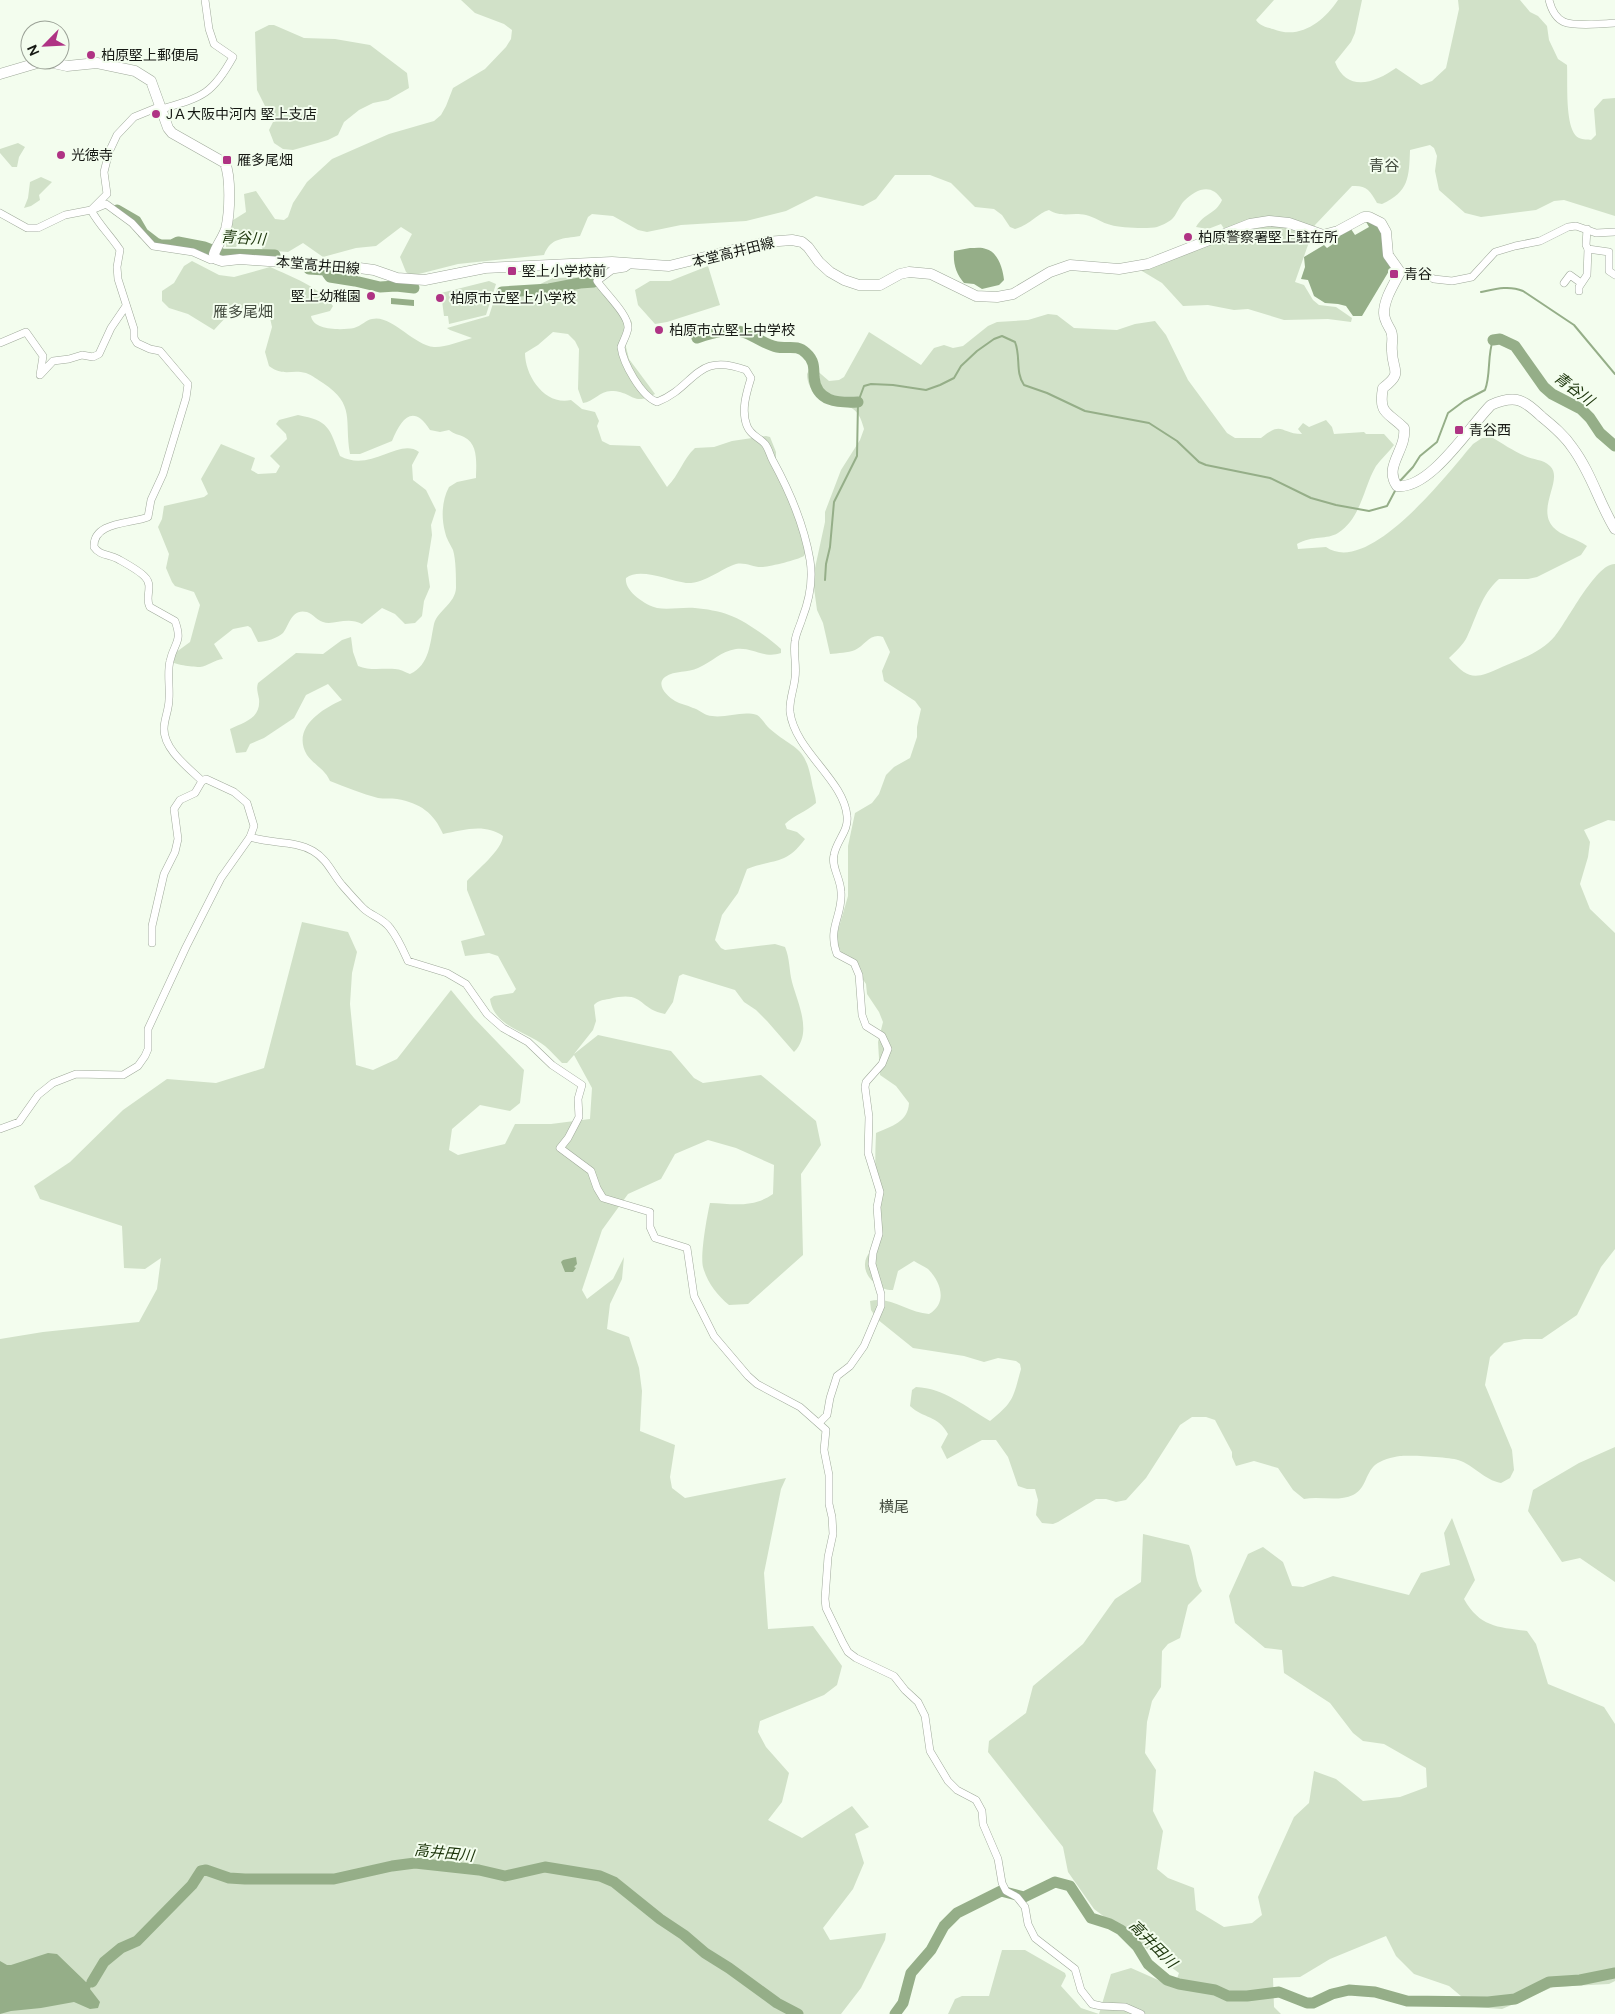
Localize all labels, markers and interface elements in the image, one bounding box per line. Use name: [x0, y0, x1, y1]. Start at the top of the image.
north arrow: [20, 20, 70, 70]
text: N: [23, 42, 43, 59]
place label: 柏原堅上郵便局: [101, 46, 199, 64]
marker: 柏原堅上郵便局: [85, 49, 97, 61]
place label: JＡ大阪中河内 堅上支店: [166, 105, 317, 123]
marker: JＡ大阪中河内 堅上支店: [150, 108, 162, 120]
place label: 光徳寺: [71, 146, 113, 164]
marker: 光徳寺: [55, 149, 67, 161]
place label: 雁多尾畑: [237, 151, 293, 169]
marker: 雁多尾畑: [221, 154, 233, 166]
district label: 青谷: [1369, 156, 1399, 176]
water label: 青谷川: [220, 226, 268, 250]
place label: 柏原警察署堅上駐在所: [1198, 228, 1338, 246]
marker: 柏原警察署堅上駐在所: [1182, 231, 1194, 243]
street label: 本堂高井田線: [690, 233, 776, 271]
street label: 本堂高井田線: [275, 252, 361, 278]
place label: 堅上小学校前: [522, 262, 606, 280]
marker: 堅上小学校前: [506, 265, 518, 277]
place label: 青谷: [1404, 265, 1432, 283]
marker: 青谷: [1388, 268, 1400, 280]
place label: 堅上幼稚園: [291, 287, 361, 305]
place label: 柏原市立堅上小学校: [450, 289, 576, 307]
marker: 堅上幼稚園: [365, 290, 377, 302]
marker: 柏原市立堅上小学校: [434, 292, 446, 304]
district label: 雁多尾畑: [213, 302, 273, 322]
place label: 柏原市立堅上中学校: [669, 321, 795, 339]
marker: 柏原市立堅上中学校: [653, 324, 665, 336]
water label: 青谷川: [1550, 367, 1600, 412]
place label: 青谷西: [1469, 421, 1511, 439]
marker: 青谷西: [1453, 424, 1465, 436]
district label: 横尾: [879, 1497, 909, 1517]
water label: 高井田川: [413, 1840, 477, 1866]
water label: 高井田川: [1125, 1916, 1183, 1974]

